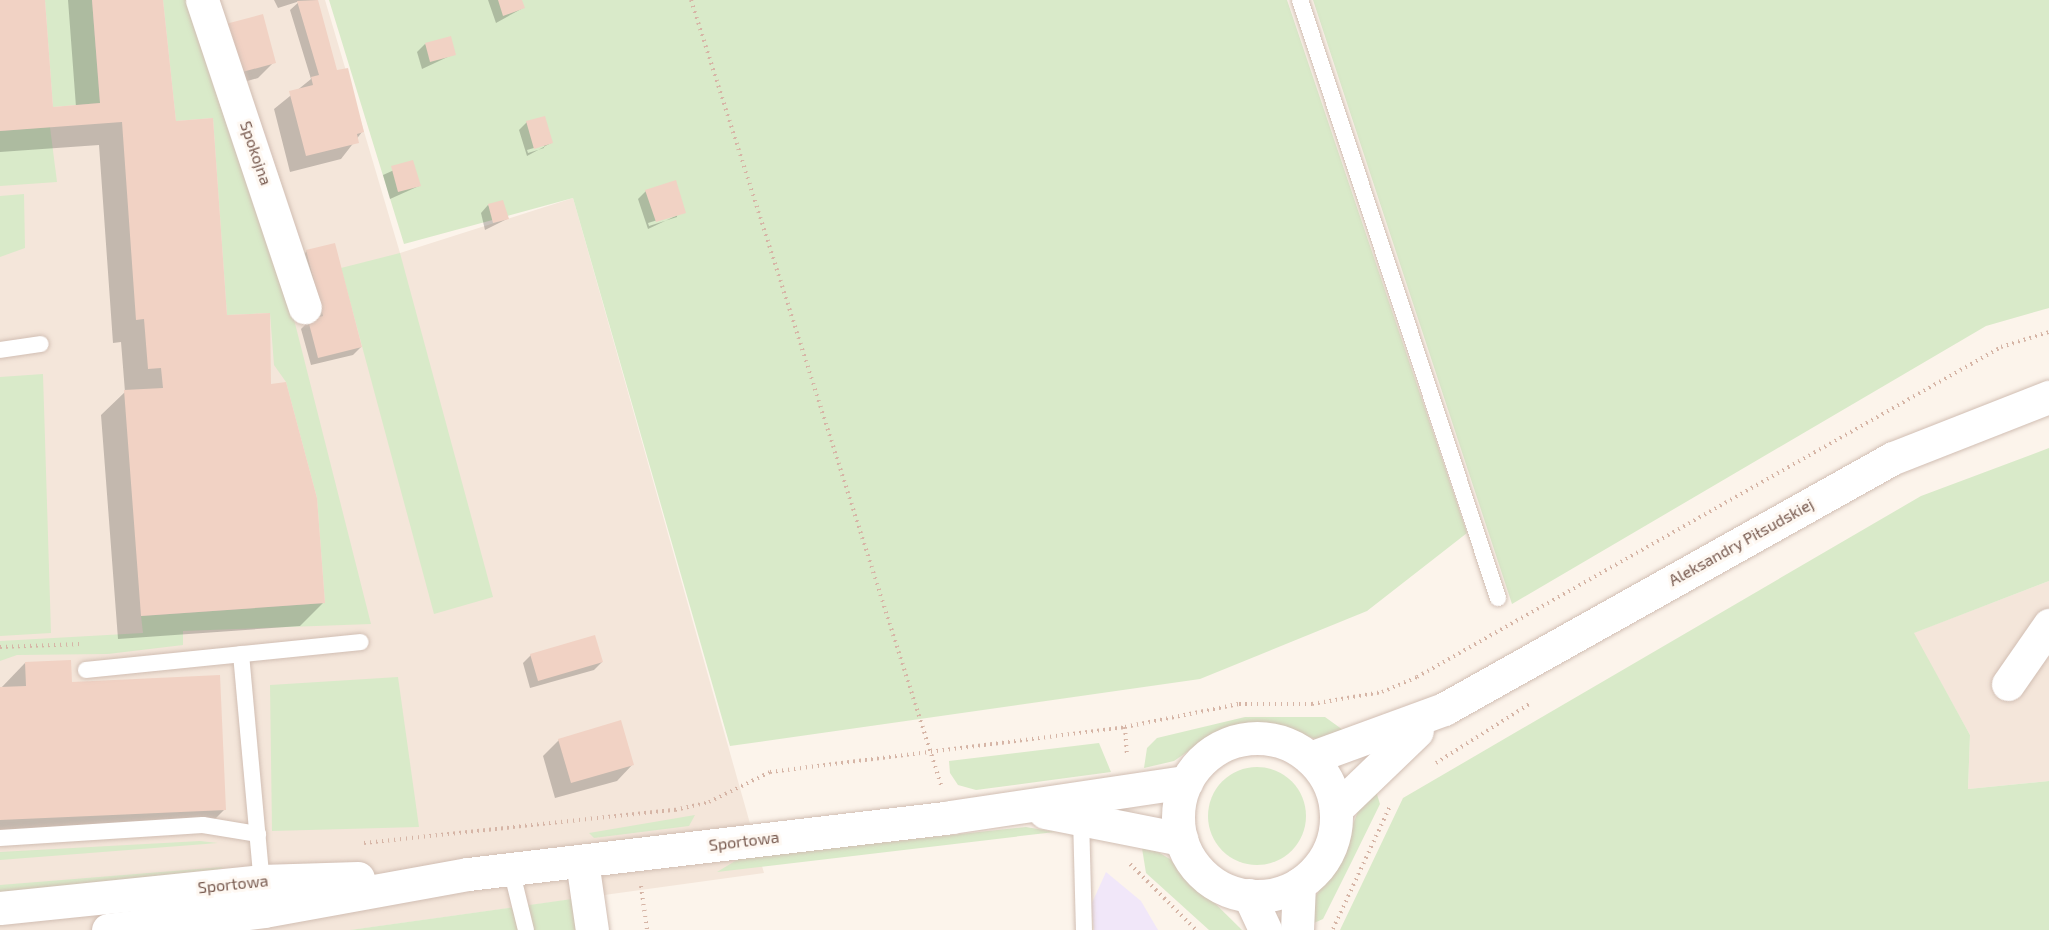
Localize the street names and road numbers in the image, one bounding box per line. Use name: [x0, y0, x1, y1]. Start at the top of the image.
street label: Spokojna: [236, 118, 276, 188]
street label: Aleksandry Piłsudskiej: [1665, 494, 1817, 590]
street label: Sportowa: [708, 827, 780, 855]
street label: Sportowa: [197, 871, 269, 897]

